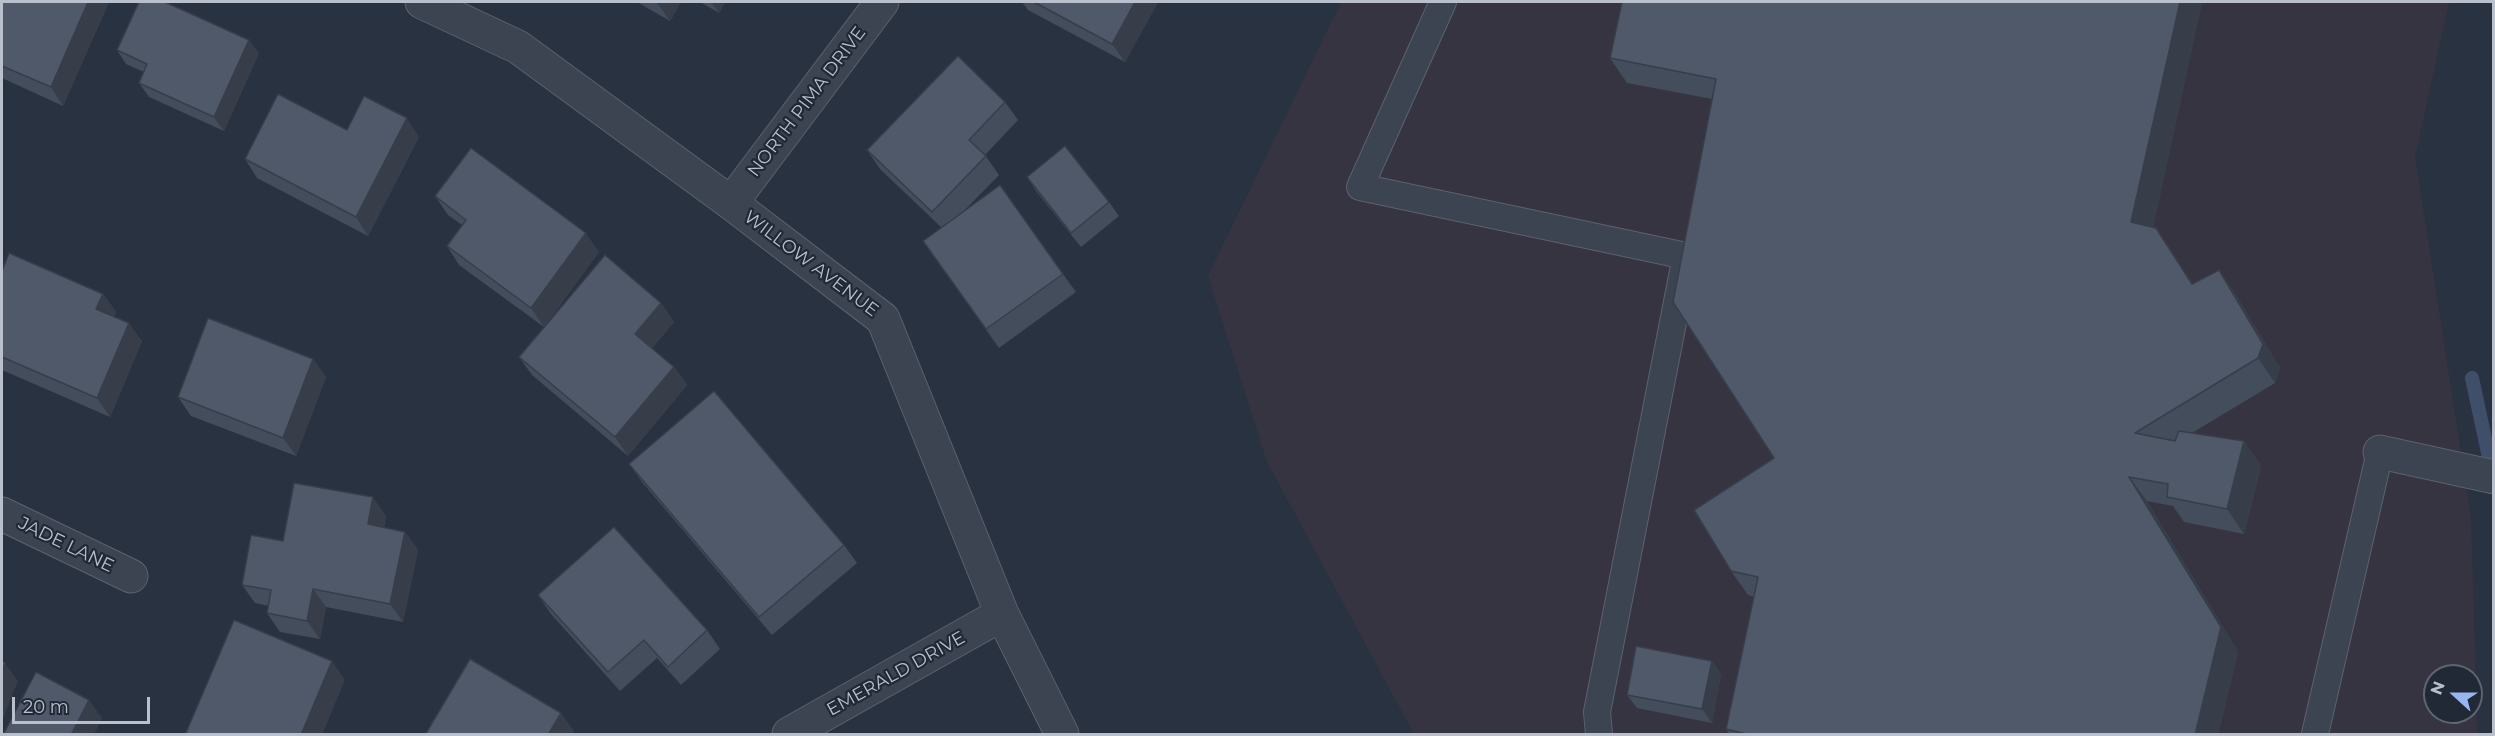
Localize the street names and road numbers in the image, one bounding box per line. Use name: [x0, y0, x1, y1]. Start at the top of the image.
street label: NORTH PIMA DRIVE: [743, 23, 871, 181]
street label: WILLOW AVENUE: [739, 206, 883, 322]
street label: JADE LANE: [15, 513, 117, 577]
street label: EMERALD DRIVE: [823, 627, 969, 721]

